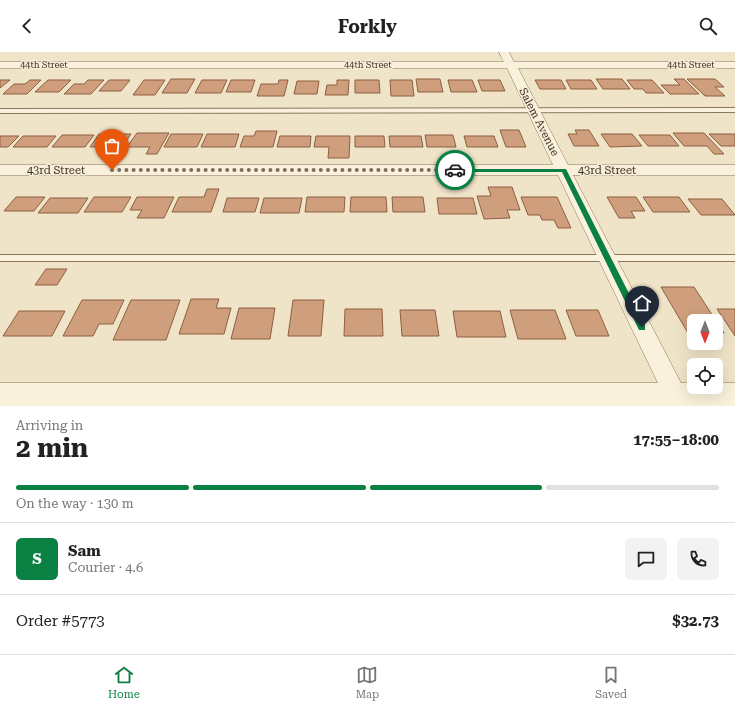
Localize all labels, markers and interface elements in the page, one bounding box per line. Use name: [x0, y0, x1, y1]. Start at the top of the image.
icon: back: [16, 15, 38, 37]
icon: search: [697, 15, 719, 37]
text: Forkly: [338, 16, 397, 37]
street label: 44th Street: [20, 60, 68, 70]
street label: 44th Street: [344, 60, 392, 70]
street label: 44th Street: [667, 60, 715, 70]
street label: Salem Avenue: [516, 86, 562, 158]
pin: [95, 129, 129, 170]
icon: bag: [101, 135, 123, 157]
courier: [435, 150, 475, 190]
icon: car: [444, 159, 466, 181]
street label: 43rd Street: [27, 164, 85, 177]
street label: 43rd Street: [578, 164, 636, 177]
pin: [625, 286, 659, 327]
icon: home: [631, 292, 653, 314]
north arrow: [687, 314, 723, 350]
map controls: [687, 314, 723, 394]
button: locate: [687, 358, 723, 394]
text: Arriving in: [16, 418, 83, 433]
text: 17:55–18:00: [633, 431, 719, 449]
text: 2 min: [16, 433, 88, 463]
text: On the way · 130 m: [16, 496, 133, 511]
button: chat: [625, 538, 667, 580]
button: phone: [677, 538, 719, 580]
text: Sam: [68, 542, 101, 560]
text: S: [32, 550, 42, 568]
text: Courier · 4.6: [68, 560, 143, 575]
text: Order #5773: [16, 612, 105, 630]
text: $32.73: [672, 612, 719, 630]
tab: Home: [108, 664, 140, 701]
tab: Map: [356, 664, 379, 701]
tab: Saved: [595, 664, 627, 701]

